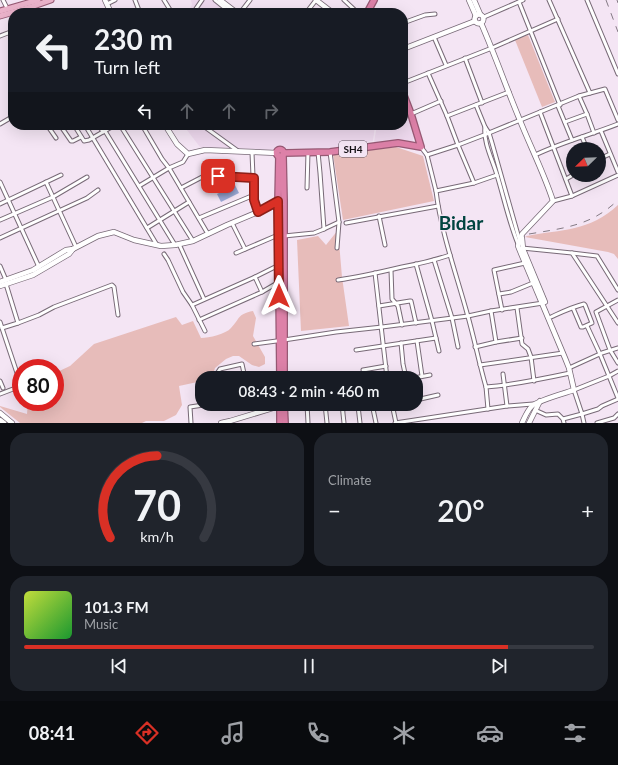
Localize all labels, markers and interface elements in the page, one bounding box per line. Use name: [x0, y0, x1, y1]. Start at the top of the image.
text: 230 m: [94, 22, 173, 56]
icon: left: [28, 24, 80, 76]
text: Turn left: [94, 56, 160, 78]
icon: left: [134, 100, 156, 122]
icon: ahead: [176, 100, 198, 122]
icon: ahead: [218, 100, 240, 122]
icon: right: [260, 100, 282, 122]
road number: SH4: [339, 141, 367, 157]
north arrow: [566, 142, 606, 182]
map controls: [566, 142, 606, 182]
pin: [201, 159, 235, 193]
icon: arrive: [207, 165, 229, 187]
district label: Bidar: [439, 211, 484, 234]
position arrow: [258, 275, 300, 317]
speed limit sign: 80: [12, 359, 64, 411]
text: 08:43 · 2 min · 460 m: [239, 382, 379, 400]
text: Climate: [328, 472, 371, 488]
text: 70: [133, 479, 181, 529]
text: 20°: [437, 492, 485, 528]
text: −: [328, 497, 341, 524]
text: +: [581, 497, 594, 524]
text: km/h: [140, 527, 174, 544]
text: 101.3 FM: [84, 598, 149, 616]
text: Music: [84, 616, 118, 632]
icon: previous: [108, 655, 130, 677]
icon: pause: [298, 655, 320, 677]
icon: next: [488, 655, 510, 677]
icon: directions: [133, 719, 161, 747]
icon: music: [219, 719, 247, 747]
icon: phone: [304, 719, 332, 747]
icon: climate: [390, 719, 418, 747]
icon: car: [476, 719, 504, 747]
icon: filters: [561, 719, 589, 747]
text: 08:41: [29, 722, 75, 744]

